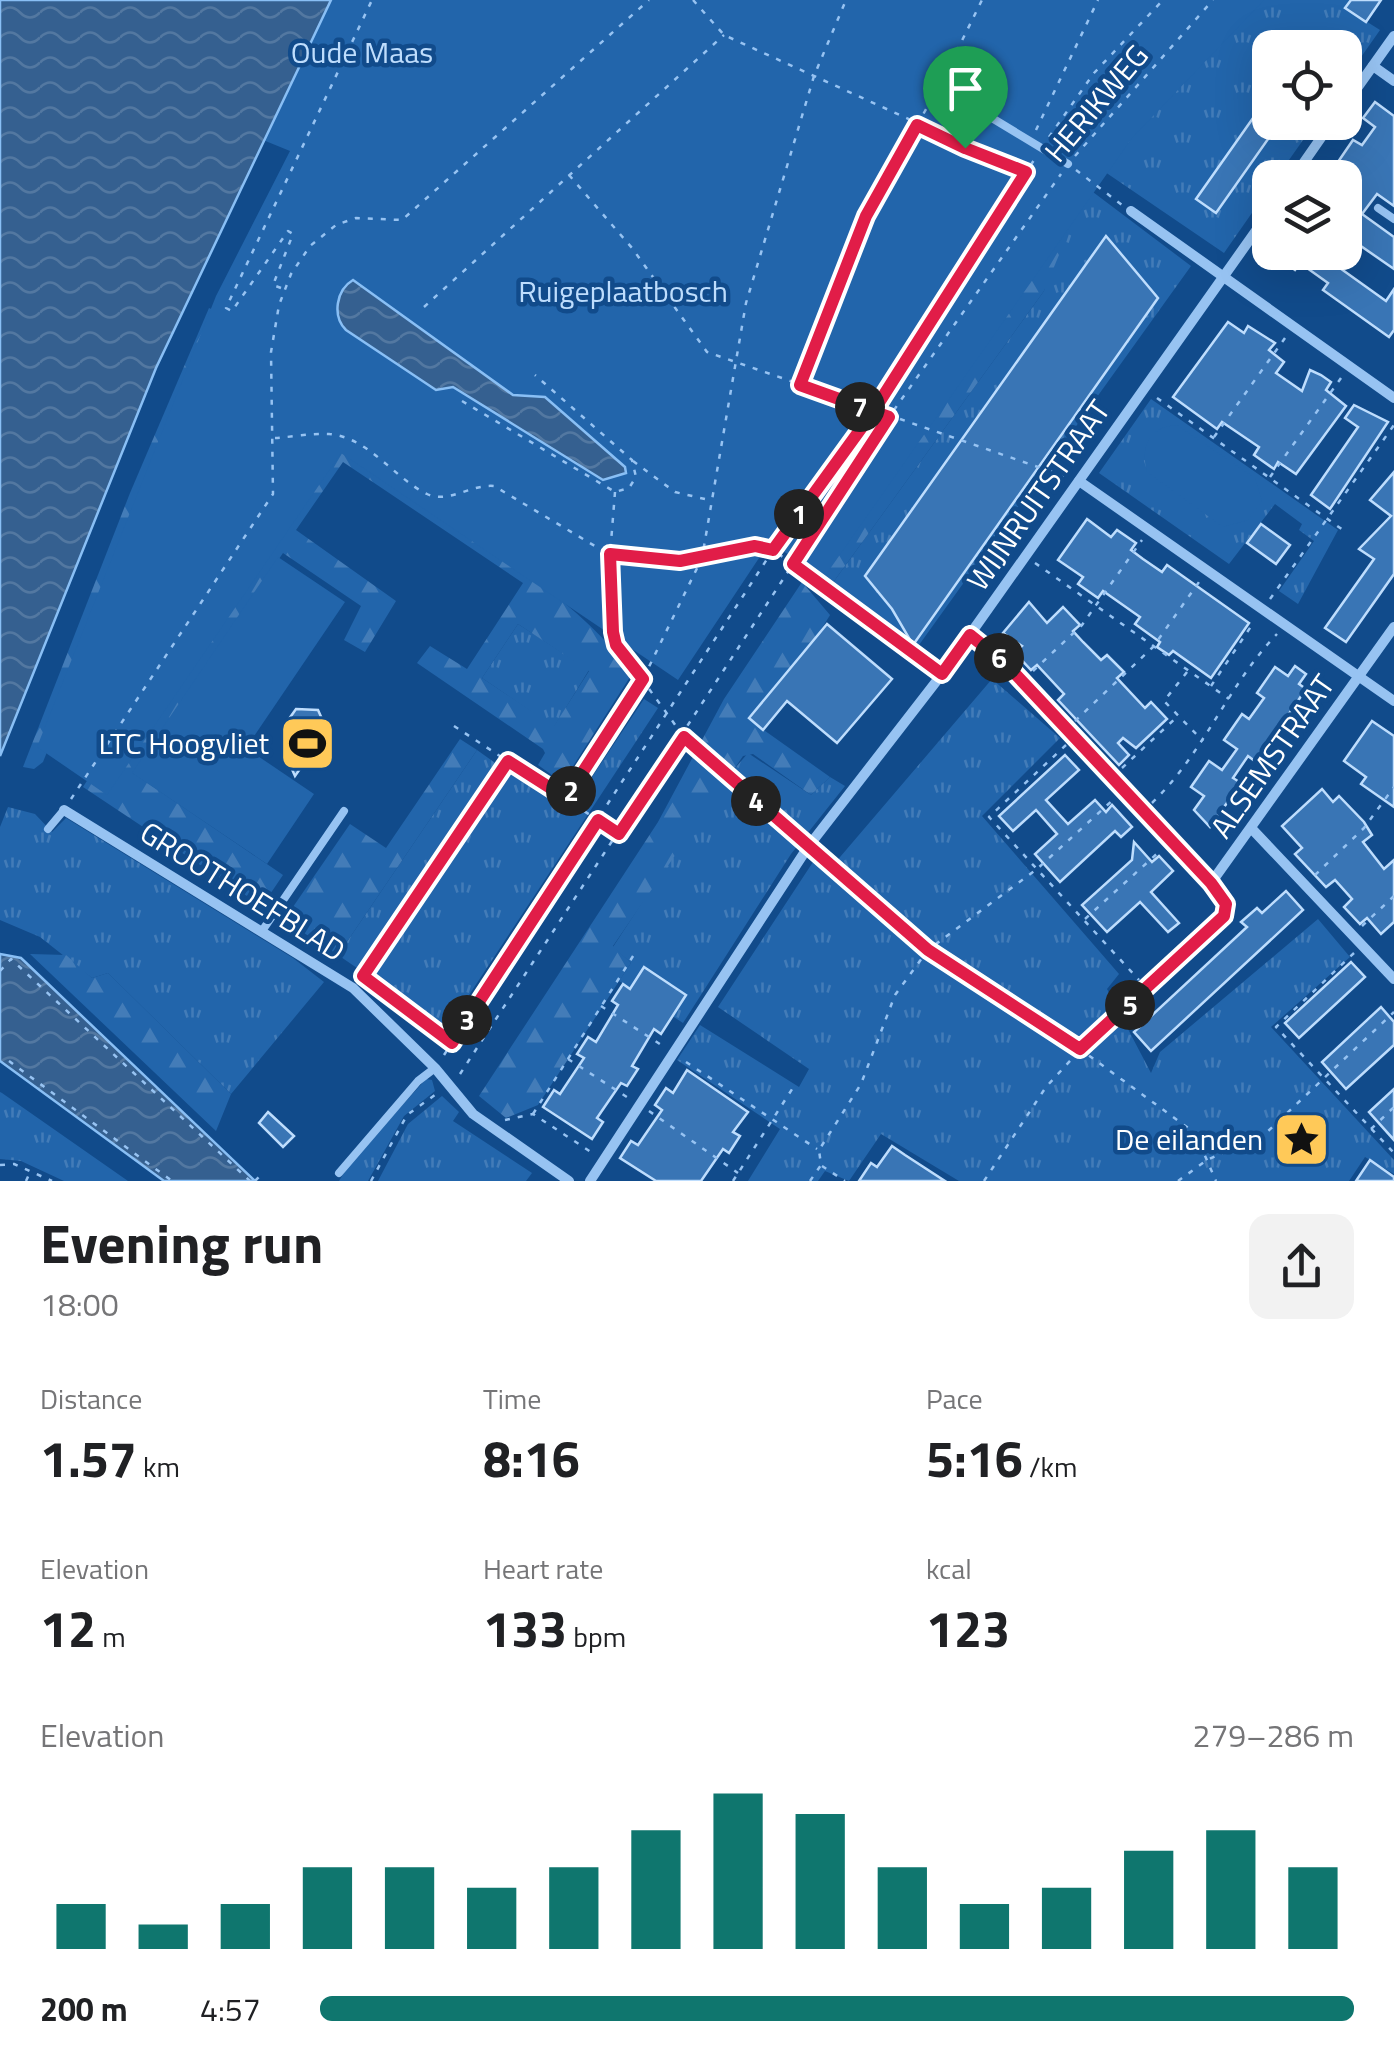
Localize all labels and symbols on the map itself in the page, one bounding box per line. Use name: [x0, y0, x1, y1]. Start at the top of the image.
park label: Oude Maas: [291, 29, 433, 75]
street label: HERIKWEG: [1033, 34, 1159, 172]
pin: [923, 46, 1008, 149]
park label: Ruigeplaatbosch: [518, 268, 728, 314]
pin: 7: [835, 382, 885, 432]
street label: WIJNRUITSTRAAT: [955, 390, 1121, 600]
pin: 1: [774, 489, 824, 539]
pin: 6: [974, 633, 1024, 683]
street label: ALSEMSTRAAT: [1198, 665, 1346, 847]
sports icon: LTC Hoogvliet: [278, 713, 338, 773]
place label: LTC Hoogvliet: [98, 720, 269, 766]
pin: 2: [546, 766, 596, 816]
pin: 4: [731, 776, 781, 826]
street label: GROOTHOEFBLAD: [131, 809, 355, 973]
pin: 5: [1105, 980, 1155, 1030]
pin: 3: [442, 995, 492, 1045]
place icon: De eilanden: [1272, 1109, 1332, 1169]
place label: De eilanden: [1115, 1116, 1263, 1162]

